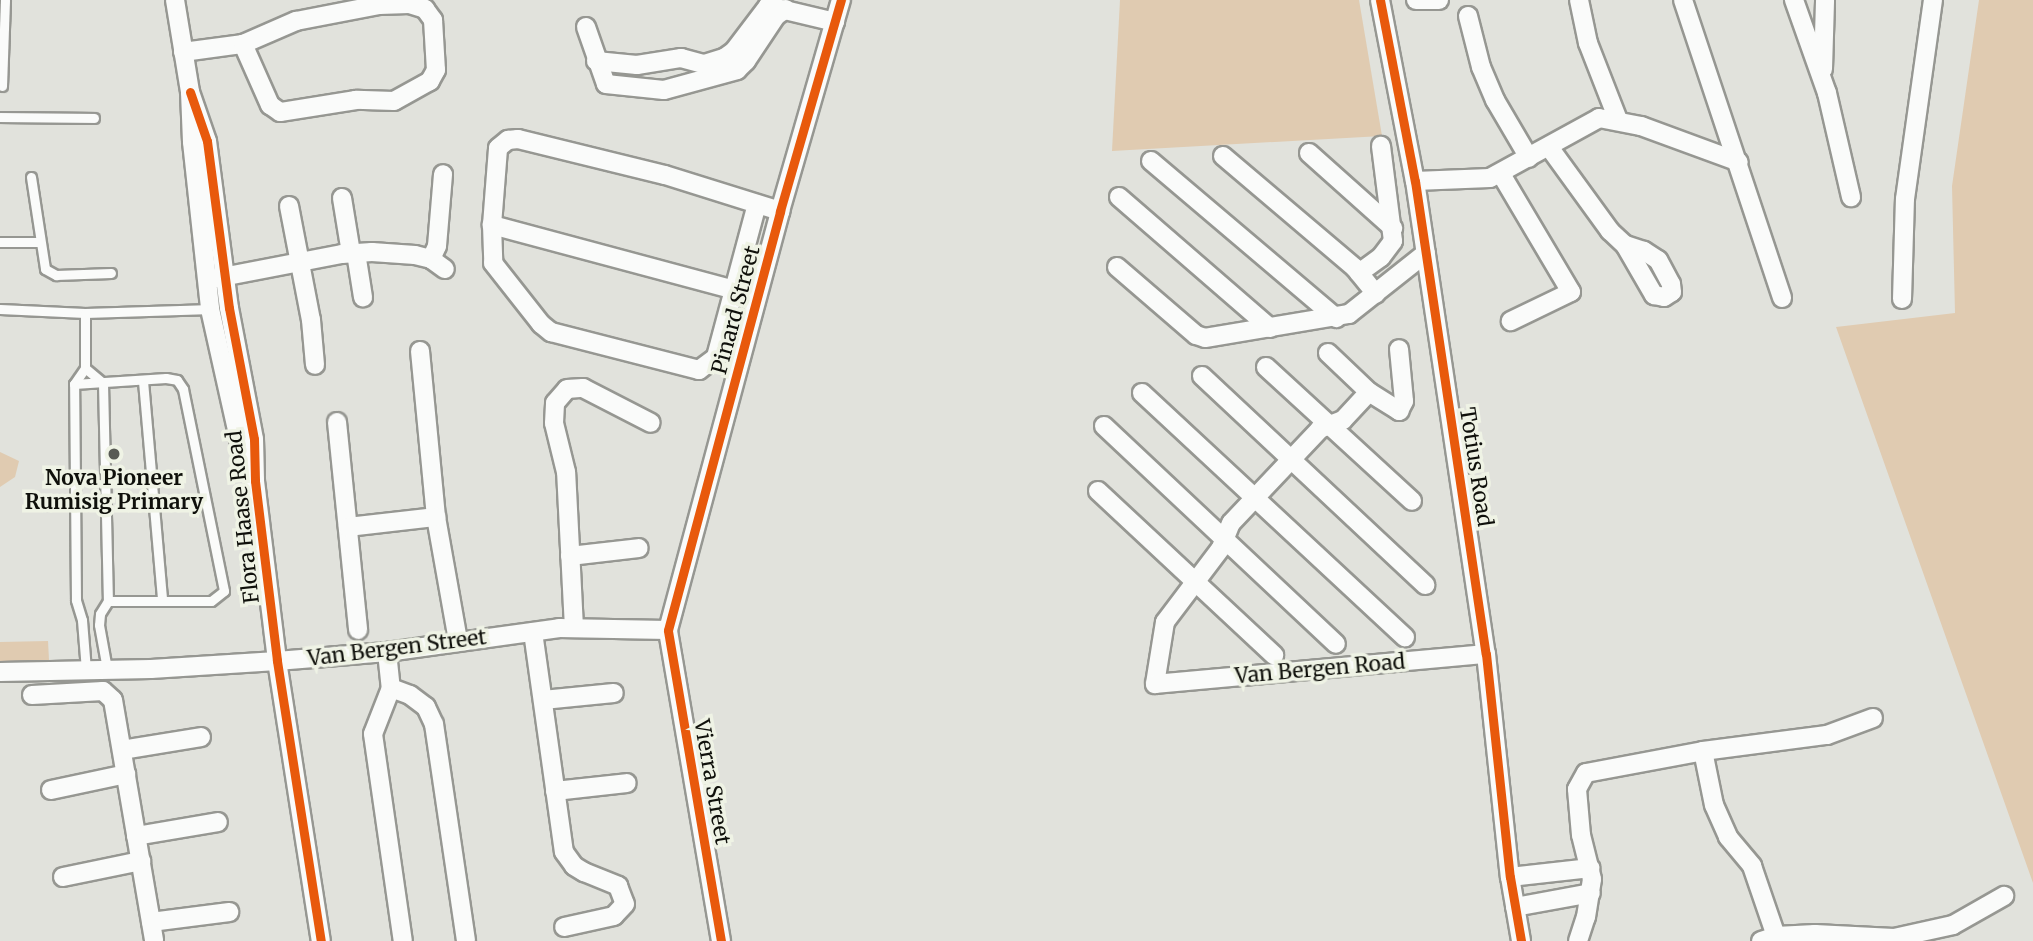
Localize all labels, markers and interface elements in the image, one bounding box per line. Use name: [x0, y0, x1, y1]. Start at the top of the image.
street label: Pinard Street: [707, 243, 765, 377]
street label: Totius Road: [1454, 406, 1498, 528]
street label: Flora Haase Road: [221, 429, 265, 605]
marker: Nova Pioneer Rumisig Primary: [106, 446, 122, 462]
place label: Nova Pioneer Rumisig Primary: [25, 465, 203, 515]
street label: Van Bergen Street: [306, 625, 488, 671]
street label: Van Bergen Road: [1234, 649, 1406, 689]
street label: Vierra Street: [689, 717, 735, 847]

